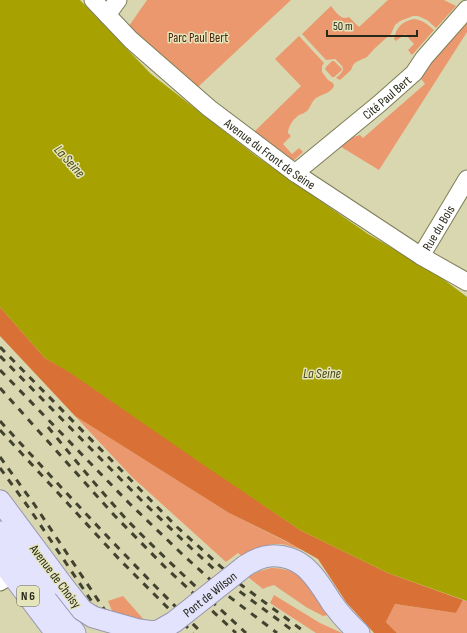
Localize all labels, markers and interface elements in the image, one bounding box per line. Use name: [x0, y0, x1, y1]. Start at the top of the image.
scale bar: [327, 12, 417, 38]
text: 50 m: [333, 19, 353, 34]
park label: Parc Paul Bert: [168, 30, 228, 46]
street label: Cité Paul Bert: [360, 72, 415, 123]
street label: Avenue du Front de Seine: [220, 115, 318, 193]
water label: La Seine: [51, 142, 89, 182]
street label: Rue du Bois: [419, 202, 459, 254]
water label: La Seine: [303, 365, 342, 382]
street label: Avenue de Choisy: [25, 541, 84, 612]
street label: Pont de Wilson: [180, 568, 240, 621]
road number: N 6: [17, 586, 39, 606]

